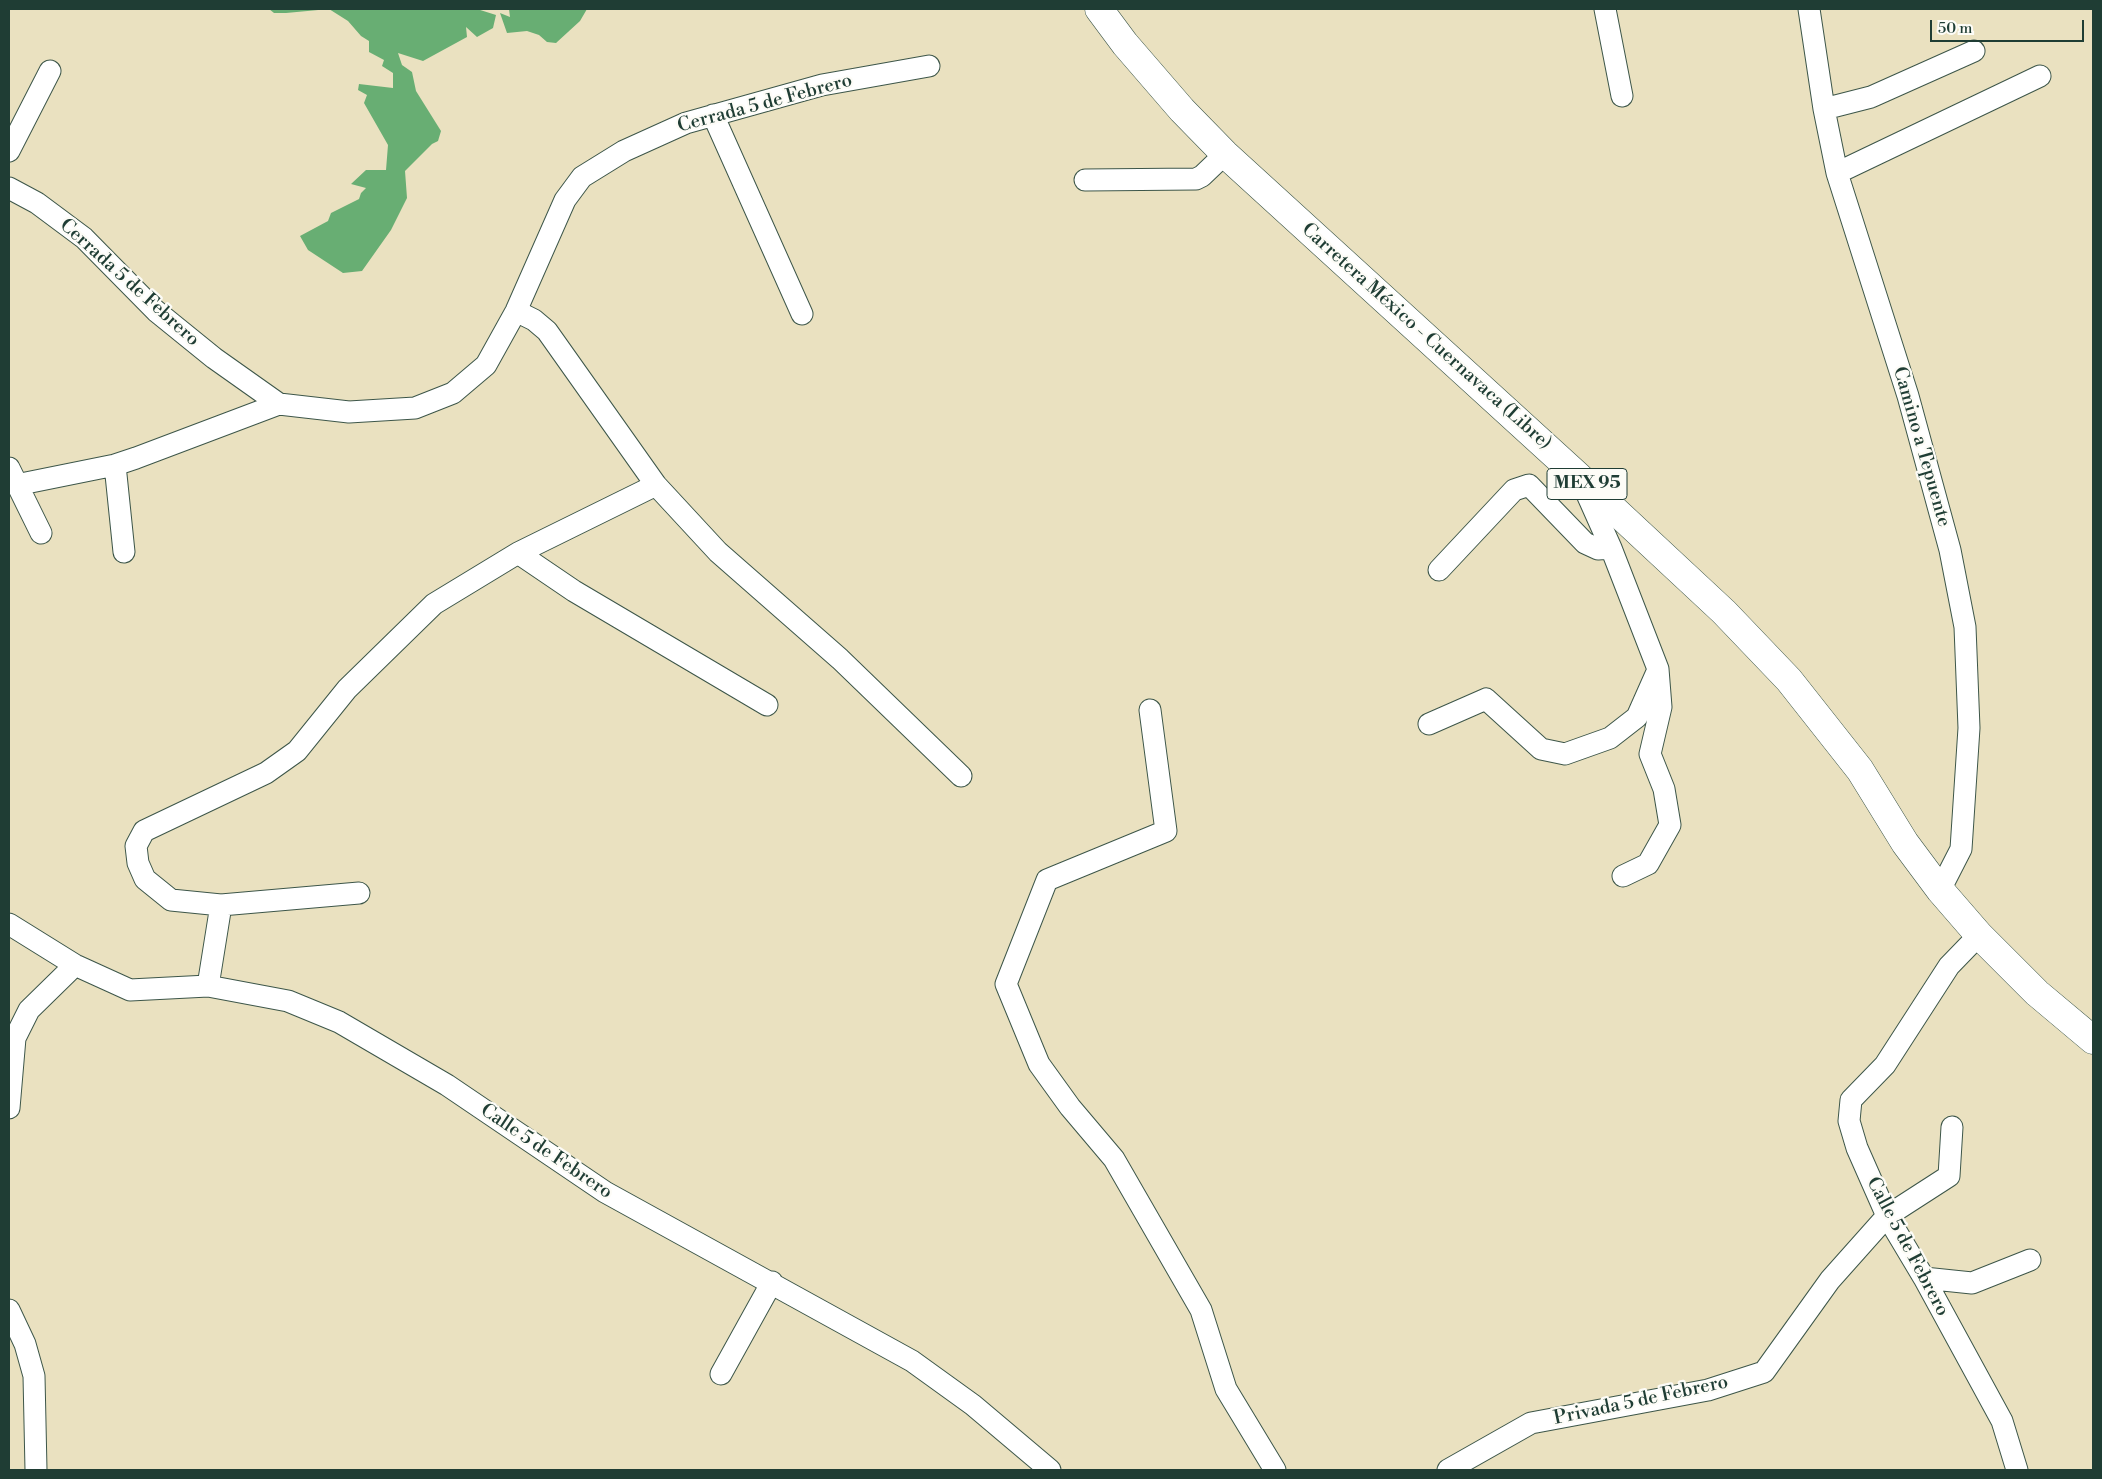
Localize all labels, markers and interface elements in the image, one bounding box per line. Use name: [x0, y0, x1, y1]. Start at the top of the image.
scale bar: [1932, 10, 2086, 42]
text: 50 m: [1938, 19, 1972, 38]
street label: Cerrada 5 de Febrero: [675, 70, 855, 138]
street label: Cerrada 5 de Febrero: [55, 214, 203, 352]
street label: Carretera México - Cuernavaca (Libre): [1296, 219, 1556, 455]
street label: Camino a Tepuente: [1887, 364, 1955, 530]
road number: MEX 95: [1547, 468, 1627, 499]
street label: Calle 5 de Febrero: [476, 1099, 616, 1205]
street label: Calle 5 de Febrero: [1861, 1174, 1953, 1320]
street label: Privada 5 de Febrero: [1552, 1371, 1730, 1431]

